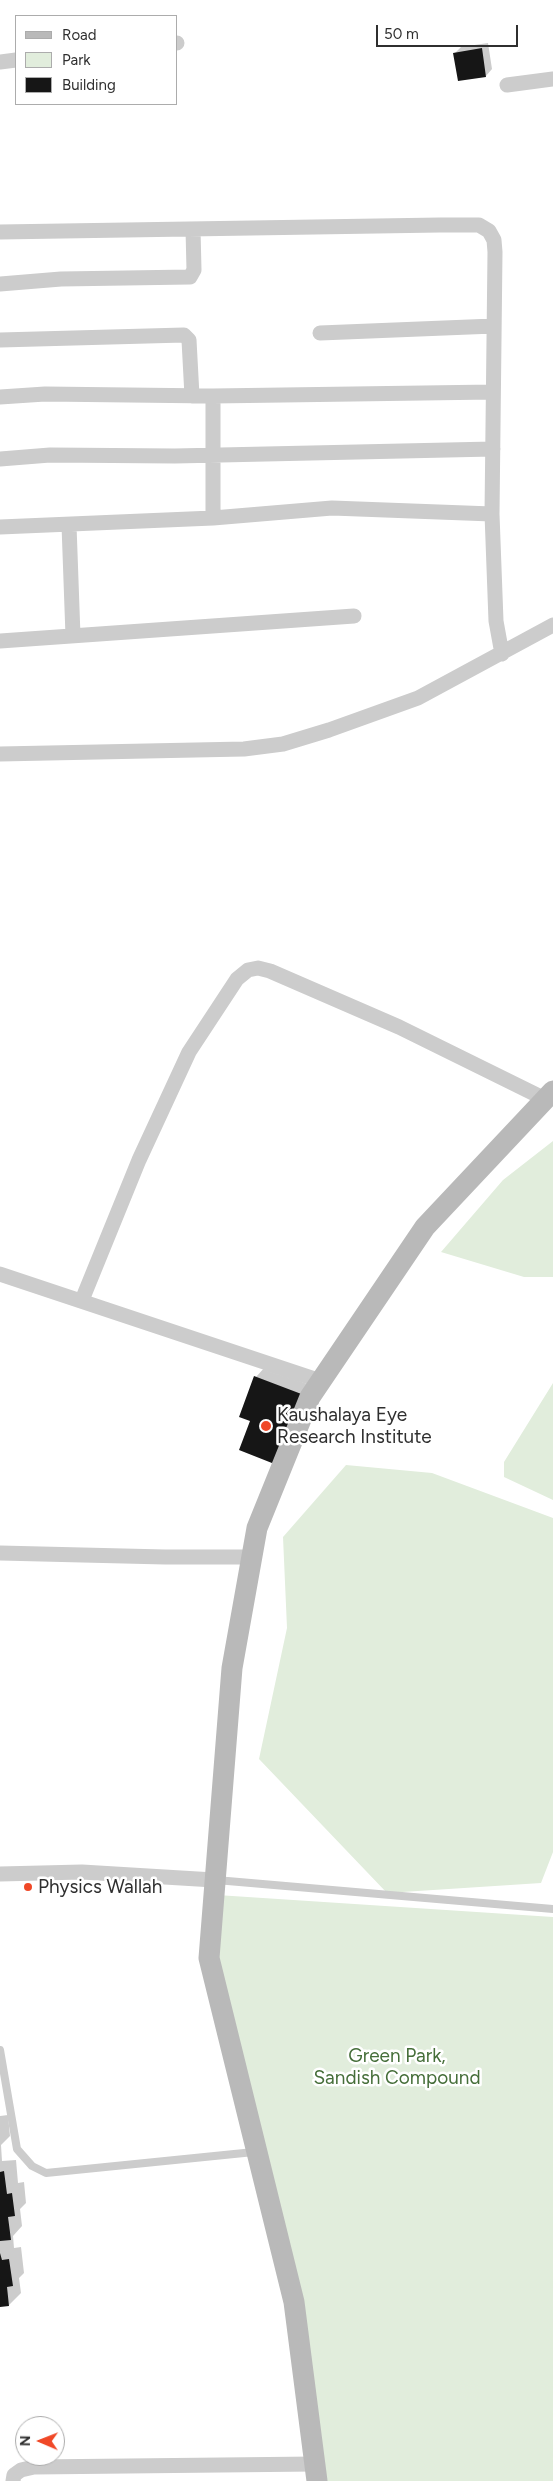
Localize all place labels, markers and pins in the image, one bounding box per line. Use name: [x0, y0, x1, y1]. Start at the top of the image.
place label: Kaushalaya Eye Research Institute: [277, 1404, 432, 1448]
marker: Kaushalaya Eye Research Institute: [259, 1419, 273, 1433]
place label: Physics Wallah: [38, 1876, 162, 1898]
marker: Physics Wallah: [22, 1881, 34, 1893]

